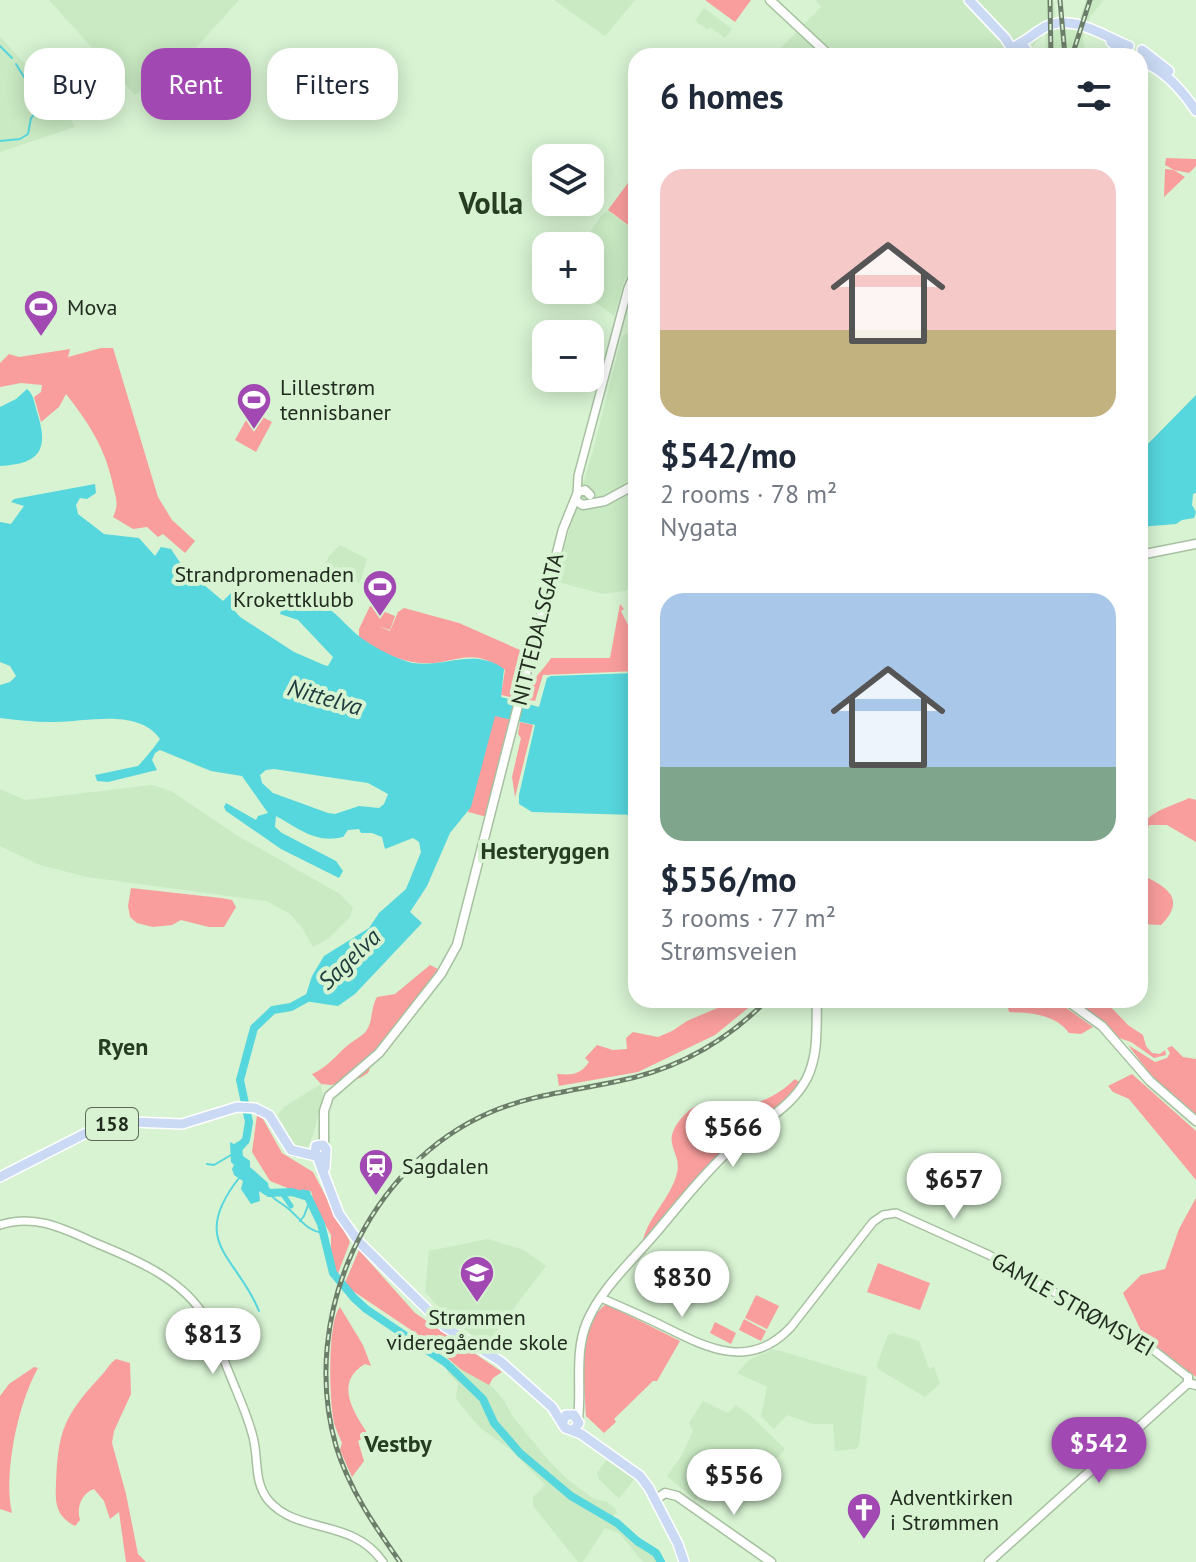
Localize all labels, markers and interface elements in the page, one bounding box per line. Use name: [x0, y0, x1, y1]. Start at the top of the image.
chip: Buy: [24, 48, 125, 120]
chip: Rent: [141, 48, 251, 120]
chip: Filters: [267, 48, 398, 120]
text: 6 homes: [660, 74, 784, 118]
icon: filters: [1072, 74, 1116, 118]
map controls: [532, 144, 604, 392]
button: layers: [532, 144, 604, 216]
district label: Volla: [458, 183, 523, 222]
icon: home: [816, 221, 960, 365]
button: +: [532, 232, 604, 304]
sports icon: Mova: [22, 288, 60, 338]
place label: Mova: [67, 293, 117, 321]
button: −: [532, 320, 604, 392]
place label: Lillestrøm tennisbaner: [280, 373, 392, 426]
sports icon: Lillestrøm tennisbaner: [235, 381, 273, 431]
text: $542/mo: [660, 433, 797, 477]
text: 2 rooms · 78 m²: [660, 477, 837, 510]
text: Nygata: [660, 510, 738, 543]
street label: NITTEDALSGATA: [505, 550, 569, 708]
place label: Strandpromenaden Krokettklubb: [174, 560, 354, 613]
sports icon: Strandpromenaden Krokettklubb: [361, 568, 399, 618]
icon: home: [816, 645, 960, 789]
water label: Nittelva: [284, 672, 366, 722]
district label: Hesteryggen: [480, 835, 610, 866]
text: $556/mo: [660, 857, 797, 901]
text: 3 rooms · 77 m²: [660, 901, 836, 934]
water label: Sagelva: [311, 921, 387, 996]
text: Strømsveien: [660, 934, 797, 967]
district label: Ryen: [98, 1031, 148, 1062]
pin: $566: [686, 1101, 780, 1169]
road number: 158: [86, 1108, 138, 1140]
text: $566: [704, 1110, 762, 1143]
station icon: Sagdalen: [357, 1147, 395, 1197]
place label: Sagdalen: [402, 1152, 489, 1180]
pin: $657: [907, 1153, 1001, 1221]
text: $657: [925, 1162, 983, 1195]
street label: GAMLE STRØMSVEI: [986, 1246, 1160, 1362]
pin: $830: [635, 1251, 729, 1319]
school or university icon: Strømmen videregående skole: [458, 1254, 496, 1304]
text: $830: [653, 1260, 711, 1293]
place label: Strømmen videregående skole: [386, 1303, 568, 1356]
pin: $813: [166, 1308, 260, 1376]
text: $813: [184, 1317, 242, 1350]
pin: $542: [1052, 1417, 1146, 1485]
text: $542: [1070, 1426, 1128, 1459]
district label: Vestby: [363, 1428, 432, 1459]
pin: $556: [687, 1449, 781, 1517]
text: $556: [705, 1458, 763, 1491]
place label: Adventkirken i Strømmen: [890, 1483, 1013, 1536]
church icon: Adventkirken i Strømmen: [845, 1491, 883, 1541]

